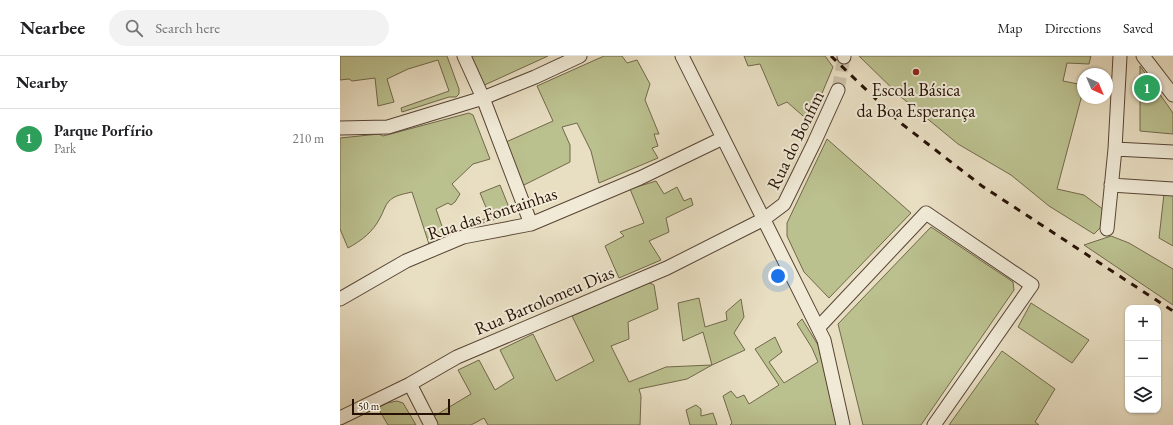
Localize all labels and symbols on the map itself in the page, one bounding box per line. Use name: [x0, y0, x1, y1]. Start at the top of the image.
marker: Escola Básica da Boa Esperança: [911, 67, 921, 77]
north arrow: [1077, 68, 1113, 104]
pin: 1: [1134, 73, 1160, 103]
place label: Escola Básica da Boa Esperança: [856, 78, 976, 122]
street label: Rua do Bonfim: [761, 87, 829, 193]
street label: Rua das Fontainhas: [424, 181, 560, 245]
street label: Rua Bartolomeu Dias: [471, 260, 617, 340]
your location: [768, 266, 788, 286]
scale bar: [352, 397, 450, 416]

